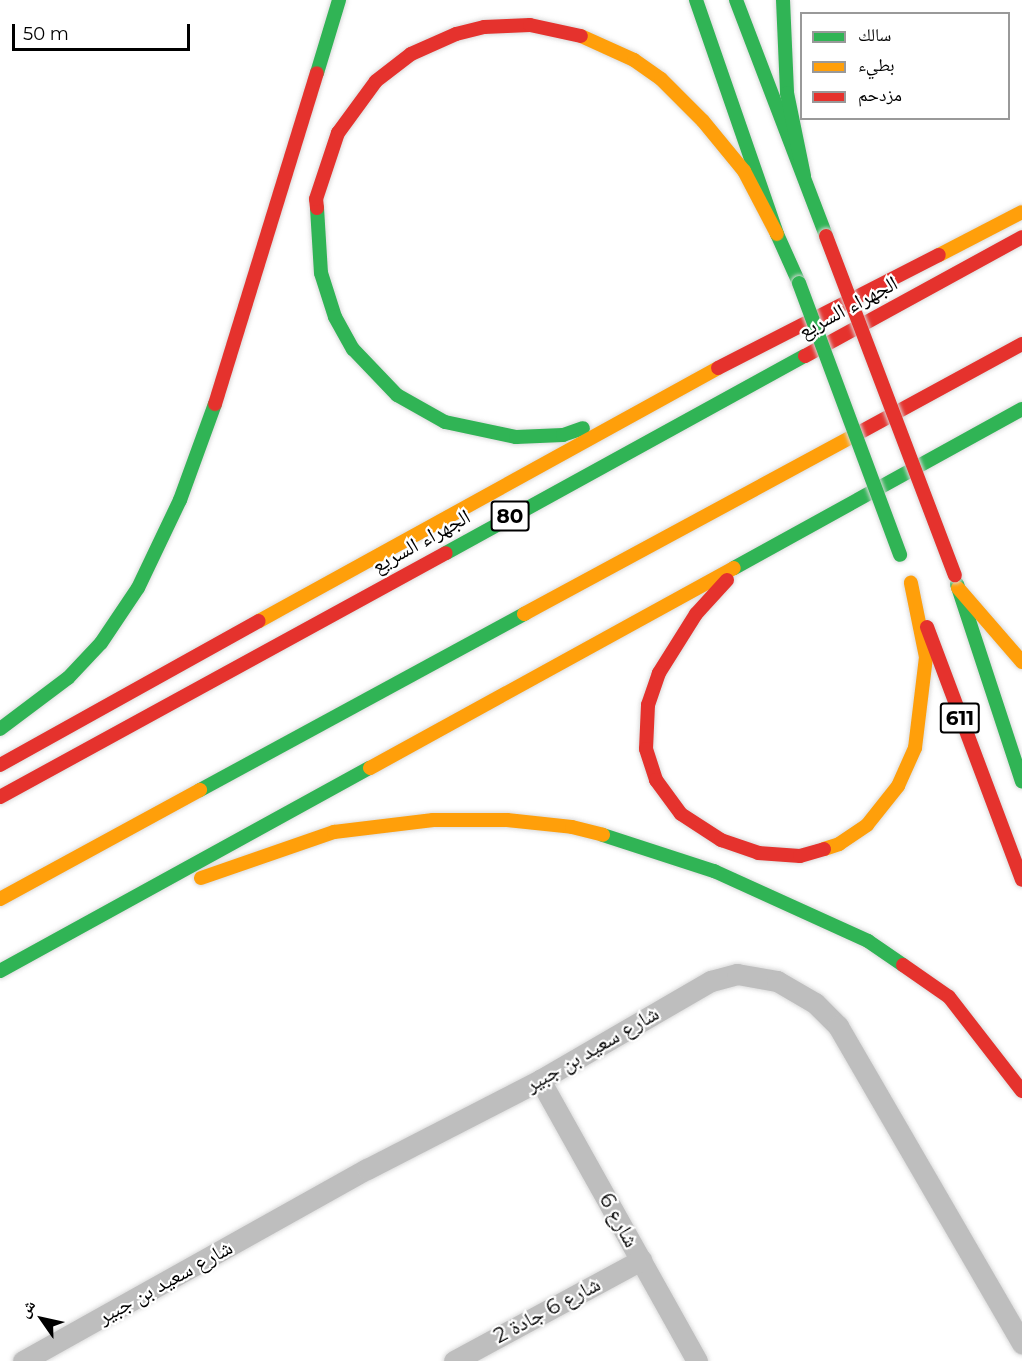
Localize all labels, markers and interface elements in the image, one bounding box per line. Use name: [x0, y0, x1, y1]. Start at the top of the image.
scale bar: [15, 12, 194, 50]
legend: [800, 12, 1010, 120]
text: 50 m: [23, 23, 69, 45]
text: سالك: [858, 24, 891, 46]
text: بطيء: [858, 54, 895, 76]
text: مزدحم: [858, 84, 902, 106]
street label: الجهراء السريع: [794, 270, 902, 344]
road number: 80: [490, 499, 530, 533]
street label: الجهراء السريع: [367, 504, 475, 578]
road number: 611: [939, 701, 981, 735]
street label: شارع سعيد بن جبير: [521, 1001, 663, 1097]
street label: شارع 6: [594, 1188, 644, 1252]
street label: شارع سعيد بن جبير: [93, 1235, 237, 1329]
street label: شارع 6 جادة 2: [489, 1271, 605, 1349]
north arrow: [12, 1289, 72, 1349]
text: ش: [14, 1296, 39, 1321]

